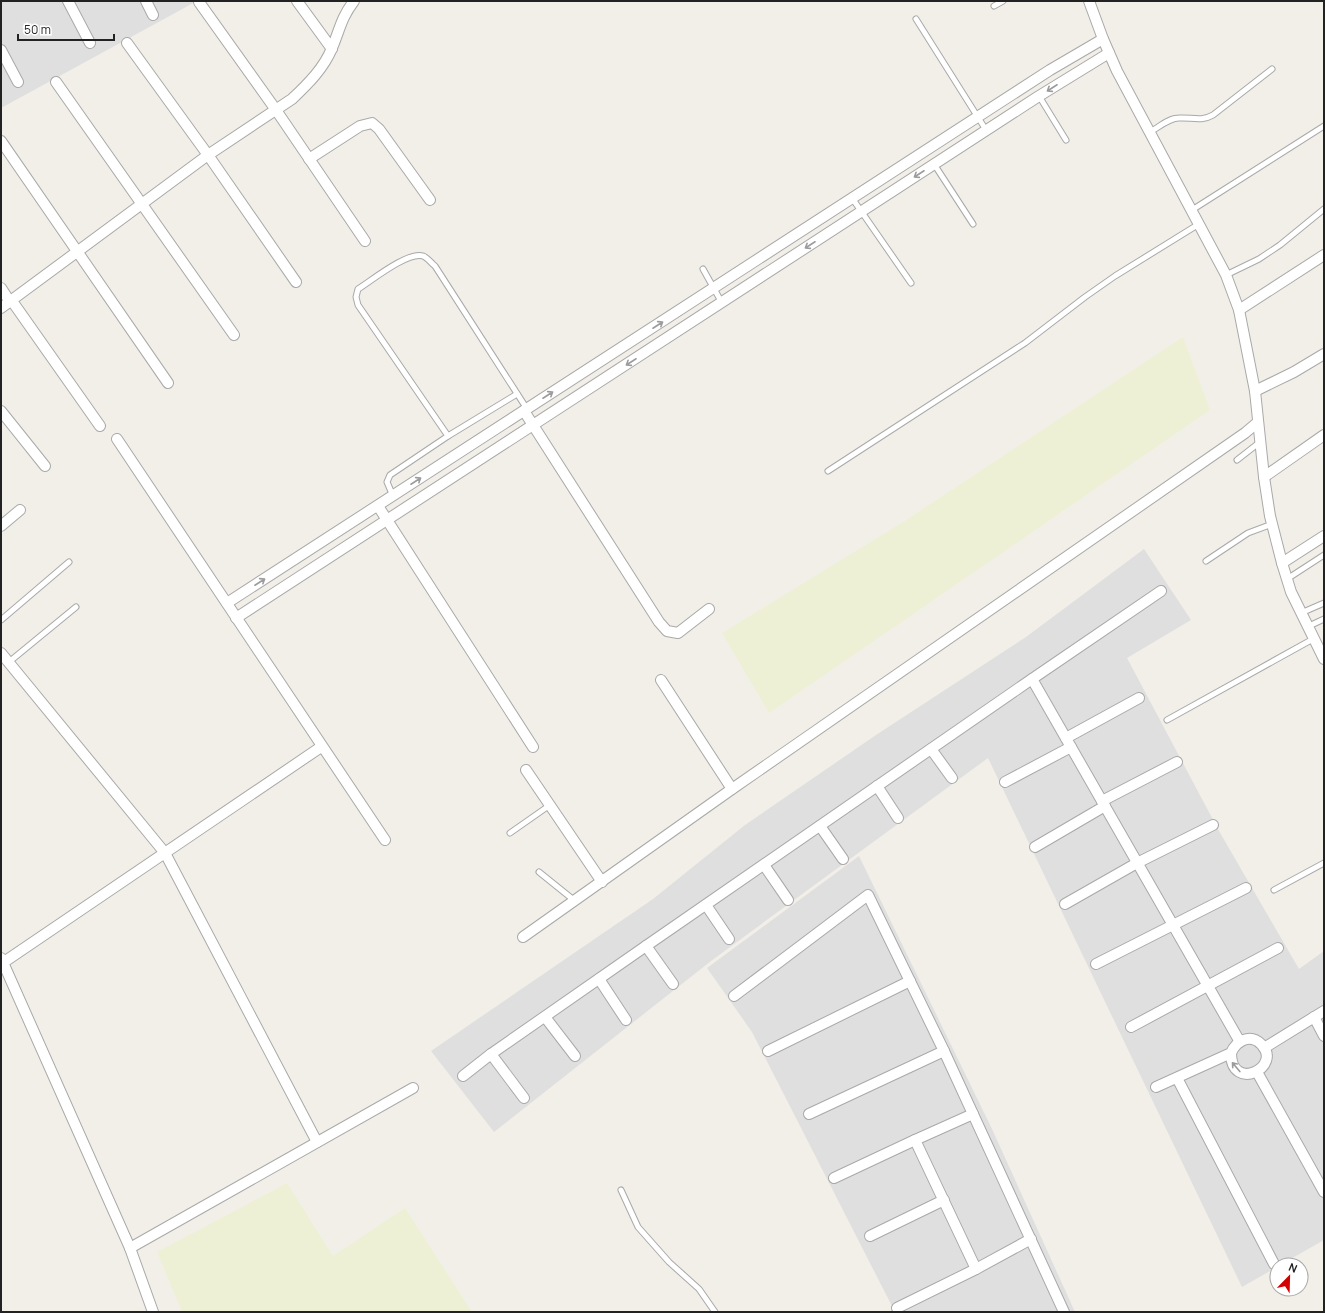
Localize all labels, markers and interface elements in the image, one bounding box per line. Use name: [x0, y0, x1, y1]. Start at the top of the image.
scale bar: [18, 16, 114, 42]
text: 50 m: [24, 21, 51, 38]
one-way arrow: [1046, 83, 1057, 92]
one-way arrow: [914, 170, 925, 178]
one-way arrow: [805, 241, 816, 249]
one-way arrow: [652, 321, 663, 329]
one-way arrow: [626, 358, 637, 366]
one-way arrow: [542, 391, 553, 399]
one-way arrow: [410, 477, 421, 485]
one-way arrow: [254, 578, 265, 586]
one-way arrow: [1232, 1062, 1241, 1072]
north arrow: [1269, 1257, 1309, 1297]
text: N: [1287, 1259, 1300, 1276]

